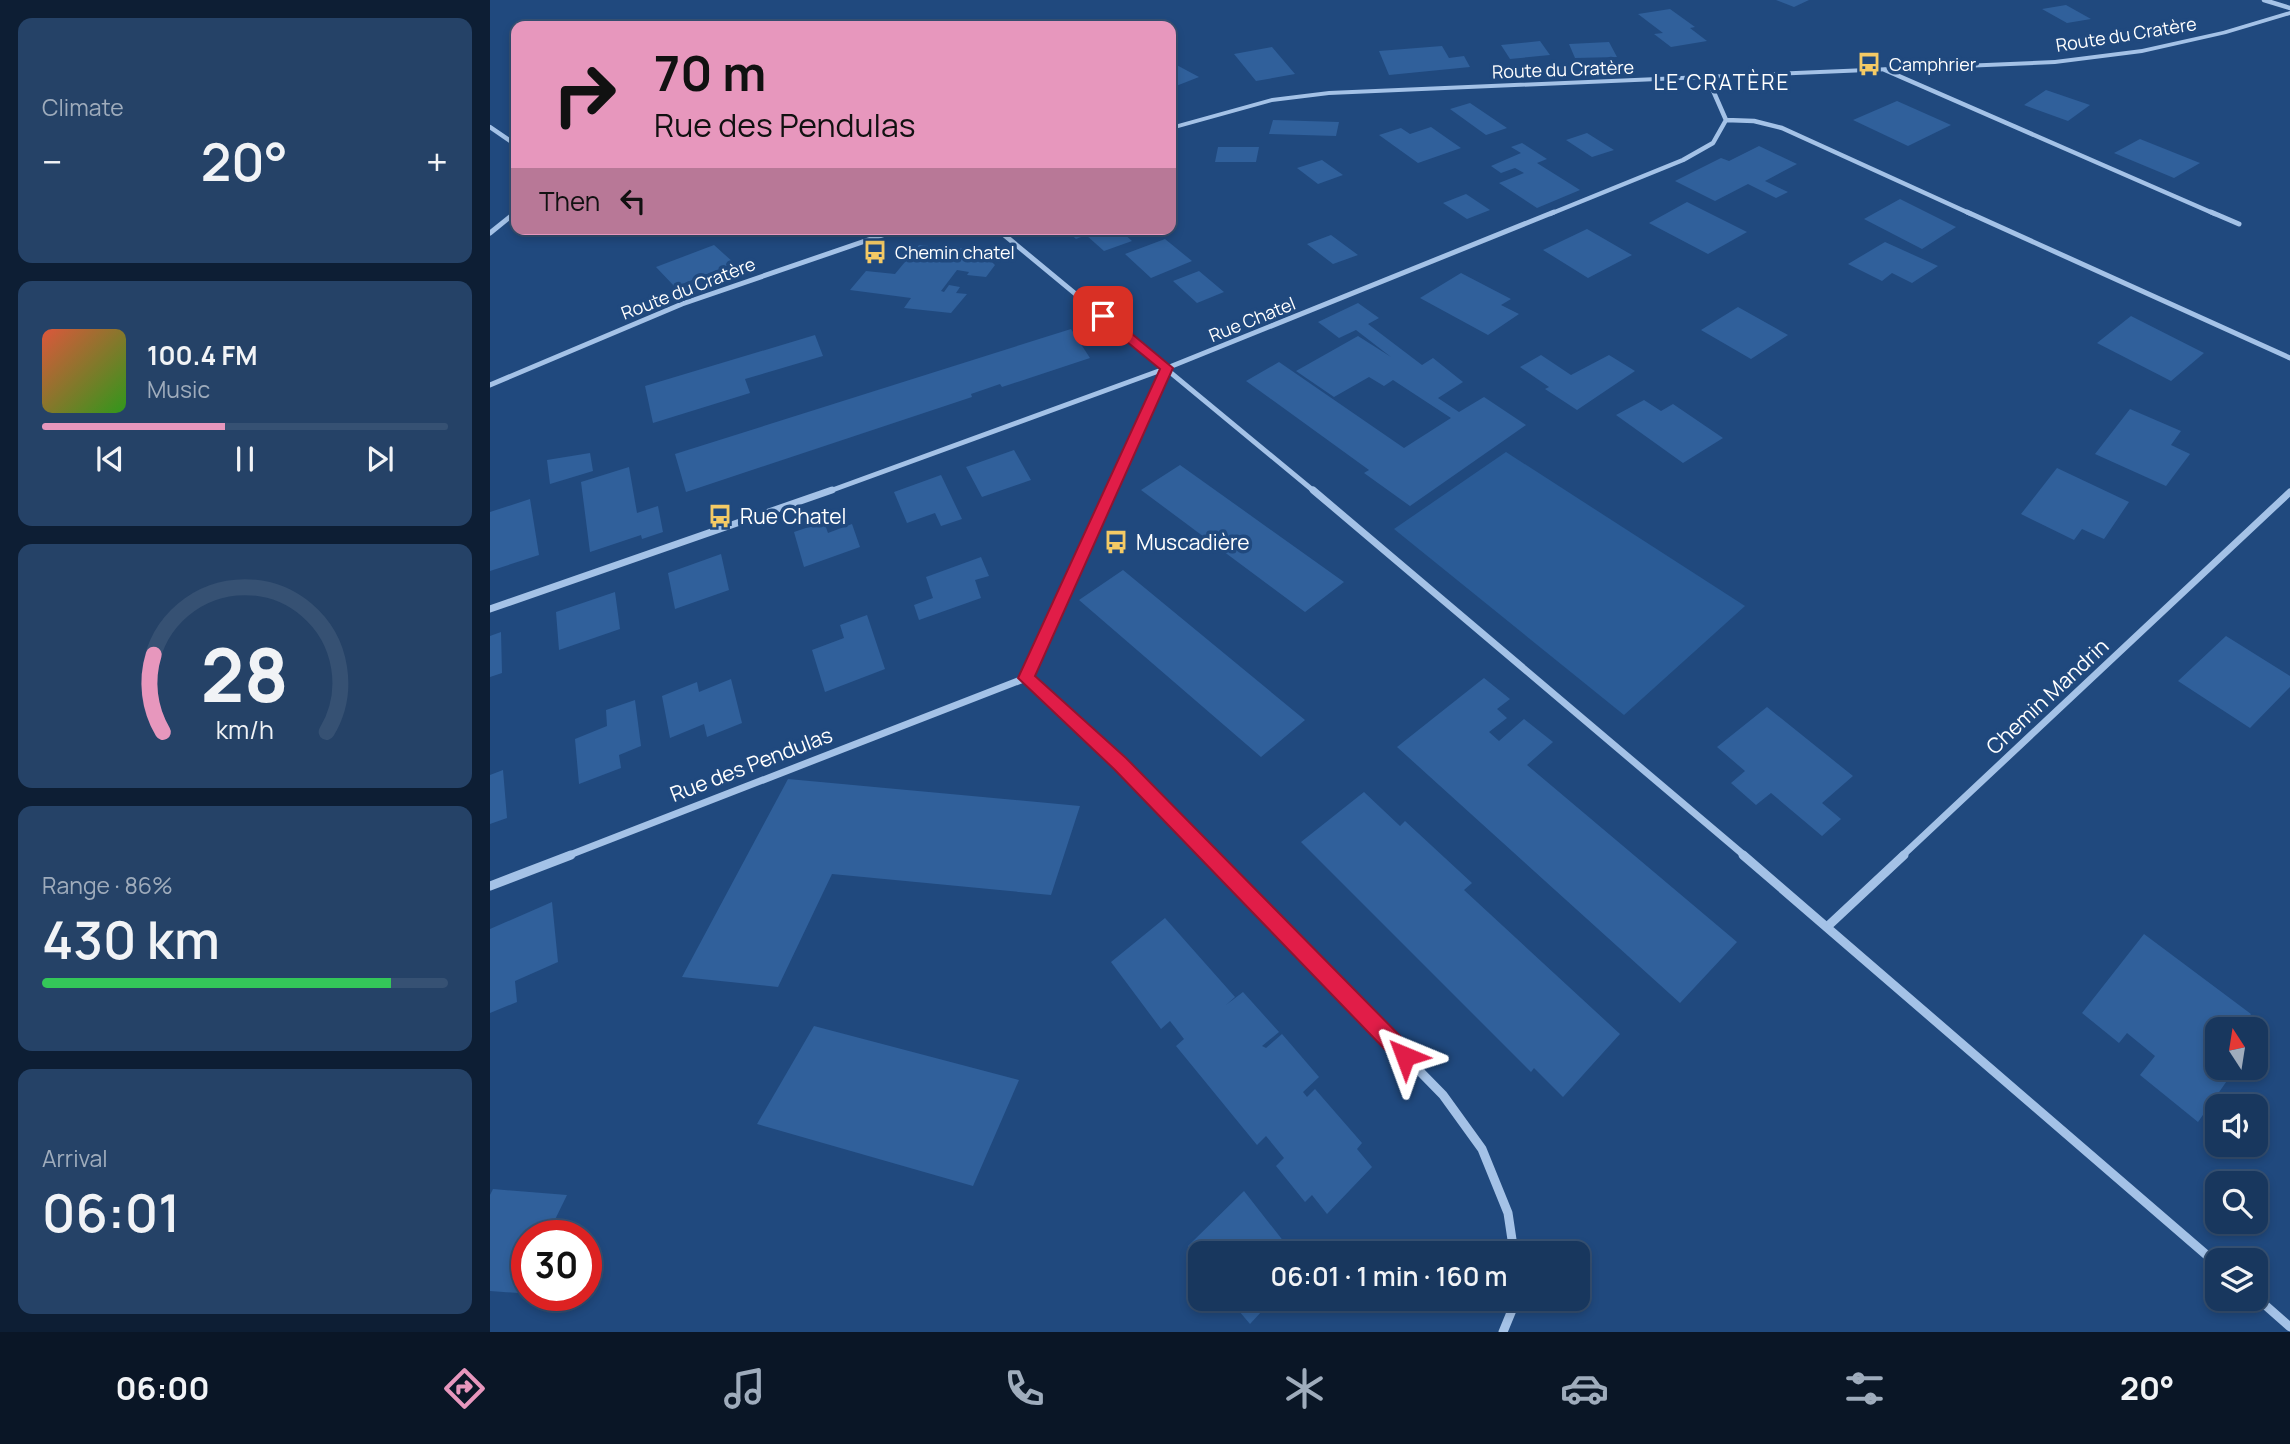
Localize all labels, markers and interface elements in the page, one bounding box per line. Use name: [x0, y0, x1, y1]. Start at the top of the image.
street label: Route du Cratère: [2054, 11, 2198, 57]
text: 70 m: [654, 39, 766, 106]
icon: right: [539, 49, 630, 140]
bus stop icon: Camphrier: [1855, 50, 1883, 78]
place label: Camphrier: [1889, 52, 1977, 76]
street label: Route du Cratère: [1492, 55, 1634, 83]
district label: LE CRATÈRE: [1654, 68, 1790, 96]
text: Climate: [42, 91, 124, 123]
text: Rue des Pendulas: [654, 103, 916, 147]
text: 20°: [201, 126, 288, 197]
text: −: [42, 135, 63, 187]
text: +: [426, 135, 448, 187]
icon: left: [614, 182, 652, 220]
text: Then: [539, 183, 600, 219]
bus stop icon: Chemin chatel: [861, 238, 889, 266]
place label: Chemin chatel: [895, 240, 1015, 264]
street label: Route du Cratère: [617, 251, 759, 325]
pin: [1073, 286, 1133, 346]
street label: Rue Chatel: [1205, 291, 1299, 347]
icon: arrive: [1084, 297, 1122, 335]
text: 100.4 FM: [147, 337, 257, 373]
text: Music: [147, 373, 210, 405]
icon: previous: [91, 440, 129, 478]
icon: pause: [226, 440, 264, 478]
icon: next: [361, 440, 399, 478]
bus stop icon: Rue Chatel: [706, 502, 734, 530]
place label: Rue Chatel: [740, 502, 847, 530]
bus stop icon: Muscadière: [1102, 528, 1130, 556]
place label: Muscadière: [1136, 528, 1250, 556]
text: 28: [201, 624, 289, 724]
street label: Chemin Mandrin: [1980, 632, 2114, 760]
text: km/h: [216, 712, 274, 747]
street label: Rue des Pendulas: [666, 720, 836, 808]
text: Range · 86%: [42, 869, 173, 901]
text: 430 km: [42, 904, 220, 975]
north arrow: [2205, 1017, 2268, 1080]
map controls: [2205, 1017, 2268, 1311]
position arrow: [1368, 1019, 1442, 1093]
button: sound: [2205, 1094, 2268, 1157]
text: Arrival: [42, 1142, 108, 1174]
button: search: [2205, 1171, 2268, 1234]
text: 06:01: [42, 1177, 180, 1248]
speed limit sign: 30: [511, 1220, 602, 1311]
button: layers: [2205, 1248, 2268, 1311]
text: 06:01 · 1 min · 160 m: [1271, 1258, 1507, 1294]
icon: directions: [440, 1364, 489, 1413]
icon: music: [720, 1364, 769, 1413]
icon: phone: [1000, 1364, 1049, 1413]
icon: climate: [1280, 1364, 1329, 1413]
icon: car: [1560, 1364, 1609, 1413]
icon: filters: [1840, 1364, 1889, 1413]
text: 06:00: [115, 1366, 209, 1410]
text: 20°: [2120, 1366, 2174, 1410]

